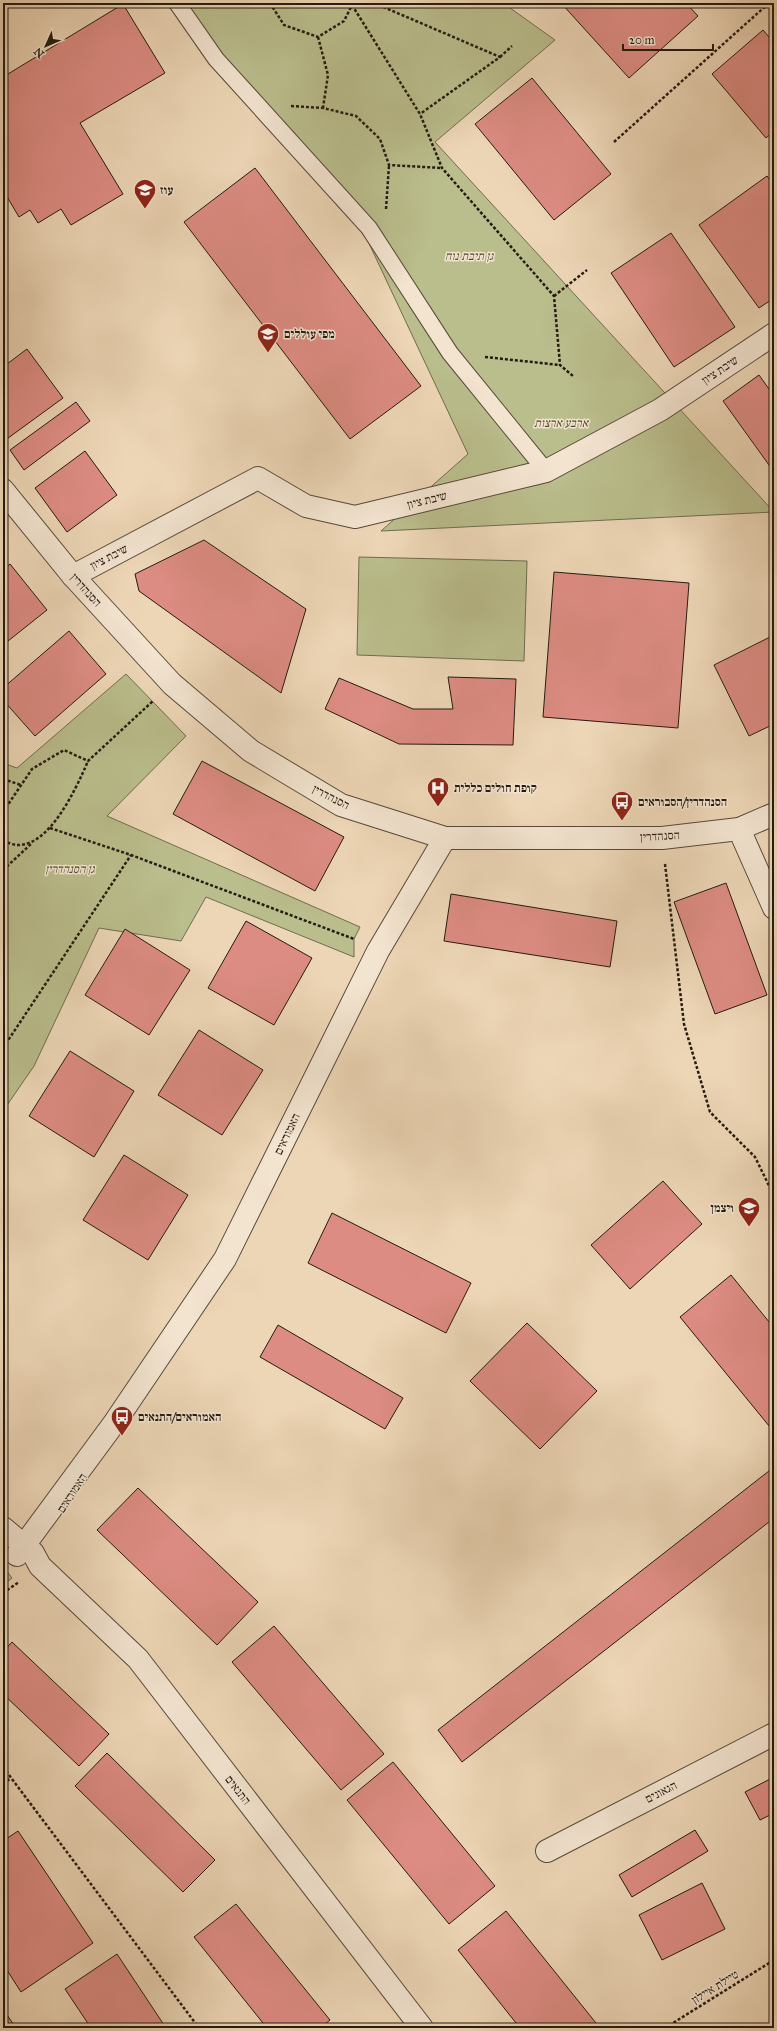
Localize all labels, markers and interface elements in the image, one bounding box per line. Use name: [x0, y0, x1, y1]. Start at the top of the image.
north arrow: [26, 26, 66, 66]
scale bar: [623, 26, 713, 52]
text: 20 m: [629, 33, 655, 47]
text: N: [31, 44, 47, 61]
school or university icon: עוז: [132, 177, 158, 210]
place label: עוז: [160, 183, 173, 197]
park label: גן תיבת נוח: [445, 249, 494, 263]
school or university icon: מפי עוללים: [255, 321, 281, 354]
place label: מפי עוללים: [284, 327, 335, 341]
street label: שיבת ציון: [699, 353, 741, 387]
park label: ארבע ארצות: [534, 416, 590, 430]
street label: שיבת ציון: [406, 488, 448, 512]
street label: שיבת ציון: [88, 541, 130, 573]
street label: הסנהדרין: [67, 570, 105, 610]
hospital icon: קופת חולים כללית: [425, 775, 451, 808]
place label: קופת חולים כללית: [454, 781, 537, 795]
street label: הסנהדרין: [310, 782, 352, 812]
bus stop icon: הסנהדרין/הסבוראים: [609, 789, 635, 822]
place label: הסנהדרין/הסבוראים: [638, 795, 727, 809]
street label: הסנהדרין: [640, 828, 680, 844]
park label: גן הסנהדרין: [45, 862, 96, 876]
street label: האמוראים: [271, 1111, 303, 1157]
school or university icon: ויצמן: [736, 1195, 762, 1228]
place label: ויצמן: [711, 1201, 734, 1215]
bus stop icon: האמוראים/התנאים: [109, 1404, 135, 1437]
place label: האמוראים/התנאים: [138, 1410, 221, 1424]
street label: האמוראים: [54, 1471, 90, 1515]
street label: התנאים: [222, 1773, 254, 1807]
street label: הגאונים: [643, 1778, 679, 1806]
street label: טיילת איילון: [689, 1967, 741, 2007]

